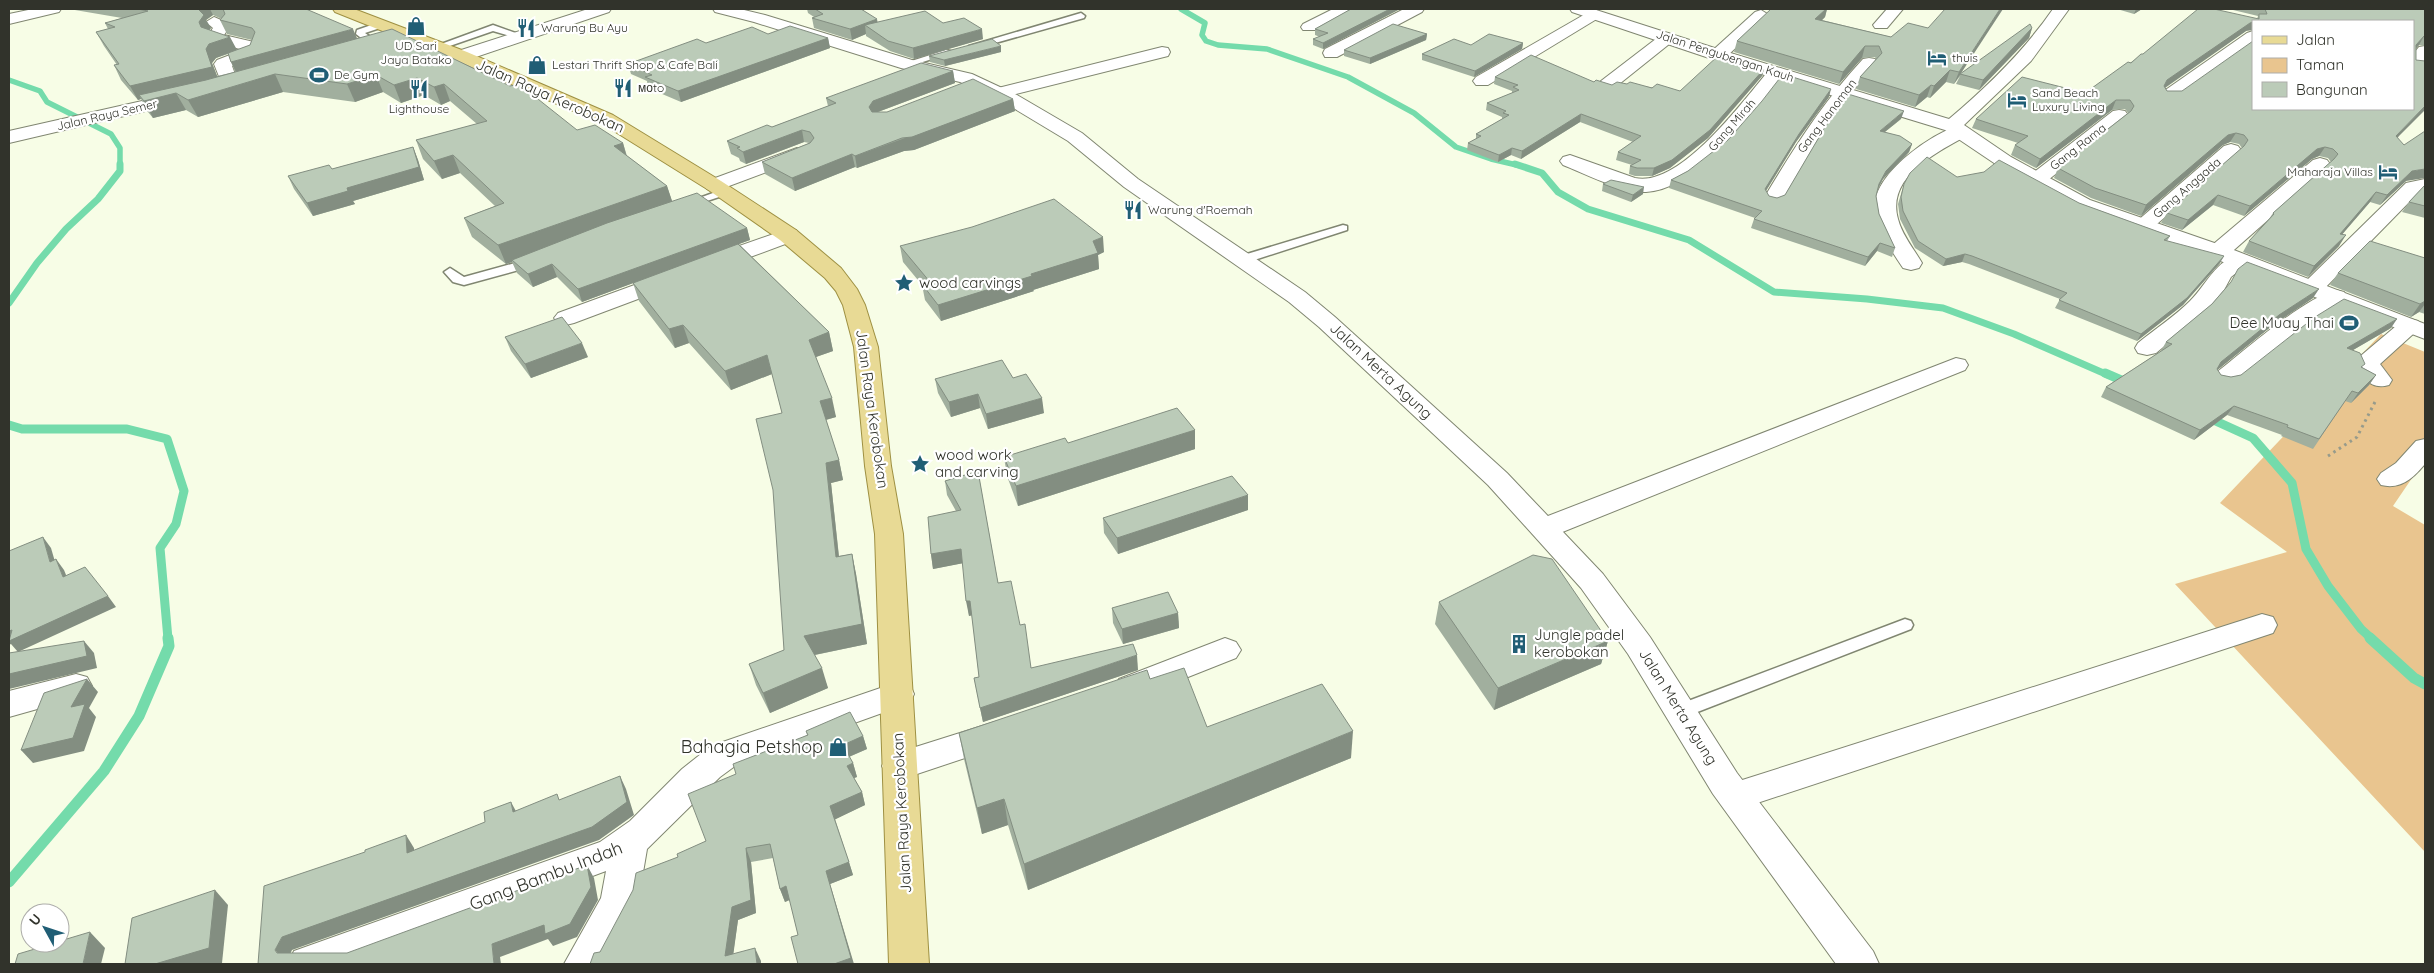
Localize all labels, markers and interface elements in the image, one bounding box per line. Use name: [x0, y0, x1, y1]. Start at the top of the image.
shop icon: UD Sari Jaya Batako: [405, 15, 427, 37]
restaurant icon: Warung Bu Ayu: [515, 17, 537, 39]
place label: Warung Bu Ayu: [541, 20, 628, 35]
legend: [2252, 20, 2414, 110]
street label: Jalan Pengubengan Kauh: [1654, 26, 1796, 85]
text: Jalan: [2296, 30, 2335, 49]
place label: UD Sari Jaya Batako: [380, 38, 452, 67]
hotel icon: thuis: [1926, 47, 1948, 69]
place label: thuis: [1952, 50, 1978, 65]
street label: Jalan Raya Kerobokan: [473, 54, 627, 137]
shop icon: Lestari Thrift Shop & Cafe Bali: [526, 54, 548, 76]
text: Taman: [2296, 55, 2344, 74]
place label: Lestari Thrift Shop & Cafe Bali: [552, 57, 718, 72]
sports icon: De Gym: [308, 64, 330, 86]
place label: De Gym: [334, 67, 379, 82]
street label: Gang Hanoman: [1794, 76, 1859, 156]
restaurant icon: моto: [612, 77, 634, 99]
restaurant icon: Lighthouse: [408, 78, 430, 100]
place label: моto: [638, 80, 664, 95]
text: Bangunan: [2296, 80, 2368, 99]
place label: Sand Beach Luxury Living: [2032, 85, 2105, 114]
hotel icon: Sand Beach Luxury Living: [2006, 89, 2028, 111]
street label: Gang Mirah: [1705, 95, 1758, 154]
street label: Jalan Raya Semer: [55, 96, 159, 133]
place label: Lighthouse: [389, 101, 450, 116]
street label: Gang Rama: [2047, 120, 2109, 173]
street label: Gang Anggada: [2150, 154, 2224, 221]
hotel icon: Maharaja Villas: [2377, 161, 2399, 183]
place label: Maharaja Villas: [2287, 164, 2373, 179]
restaurant icon: Warung d'Roemah: [1122, 199, 1144, 221]
place label: Warung d'Roemah: [1148, 202, 1253, 217]
place icon: wood carvings: [893, 272, 915, 294]
place label: wood carvings: [919, 273, 1021, 292]
sports icon: Dee Muay Thai: [2338, 312, 2360, 334]
place label: Dee Muay Thai: [2230, 313, 2334, 332]
street label: Jalan Merta Agung: [1326, 318, 1437, 423]
street label: Jalan Raya Kerobokan: [852, 328, 893, 490]
place label: wood work and carving: [935, 445, 1019, 481]
place icon: wood work and carving: [909, 453, 931, 475]
place label: Jungle padel kerobokan: [1534, 625, 1624, 661]
building icon: Jungle padel kerobokan: [1508, 633, 1530, 655]
street label: Jalan Merta Agung: [1635, 645, 1722, 768]
street label: Jalan Raya Kerobokan: [888, 732, 915, 894]
place label: Bahagia Petshop: [681, 735, 823, 758]
shop icon: Bahagia Petshop: [827, 736, 849, 758]
street label: Gang Bambu Indah: [466, 836, 626, 915]
north arrow: [20, 903, 70, 953]
text: U: [25, 910, 45, 929]

